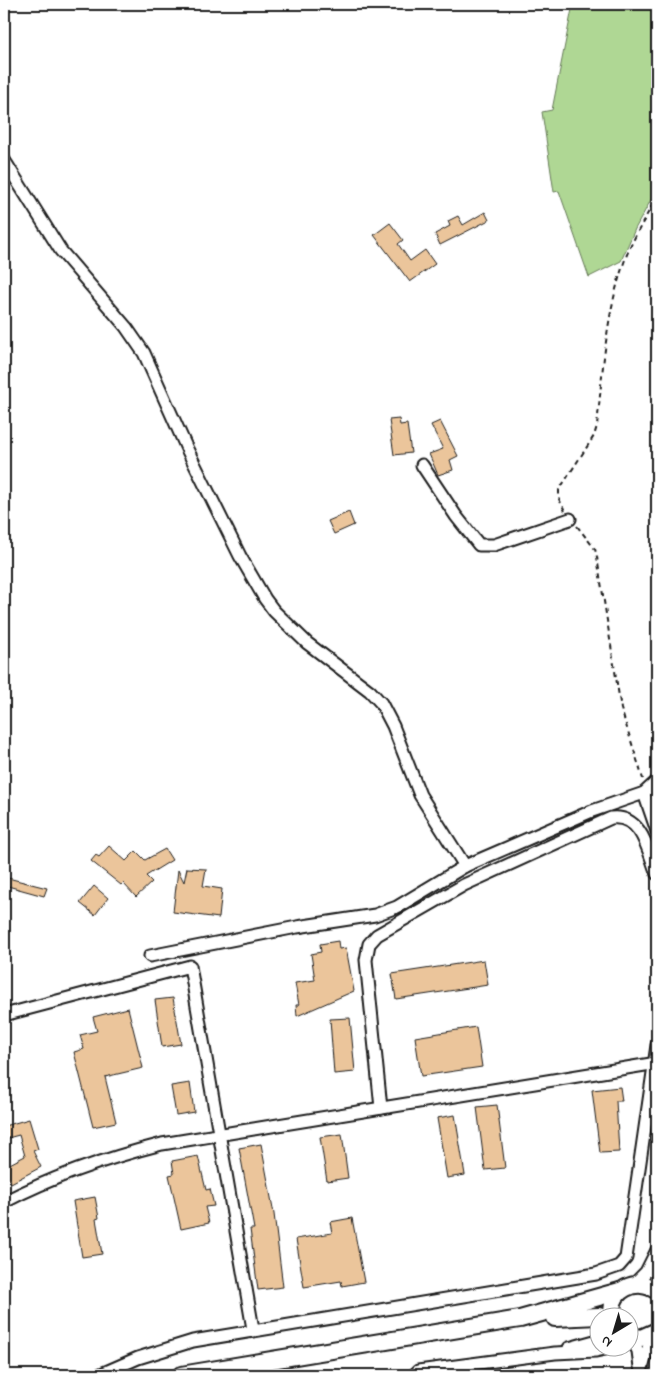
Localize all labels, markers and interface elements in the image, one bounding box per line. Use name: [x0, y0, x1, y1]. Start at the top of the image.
north arrow: [588, 1306, 638, 1356]
text: N: [597, 1330, 617, 1352]

